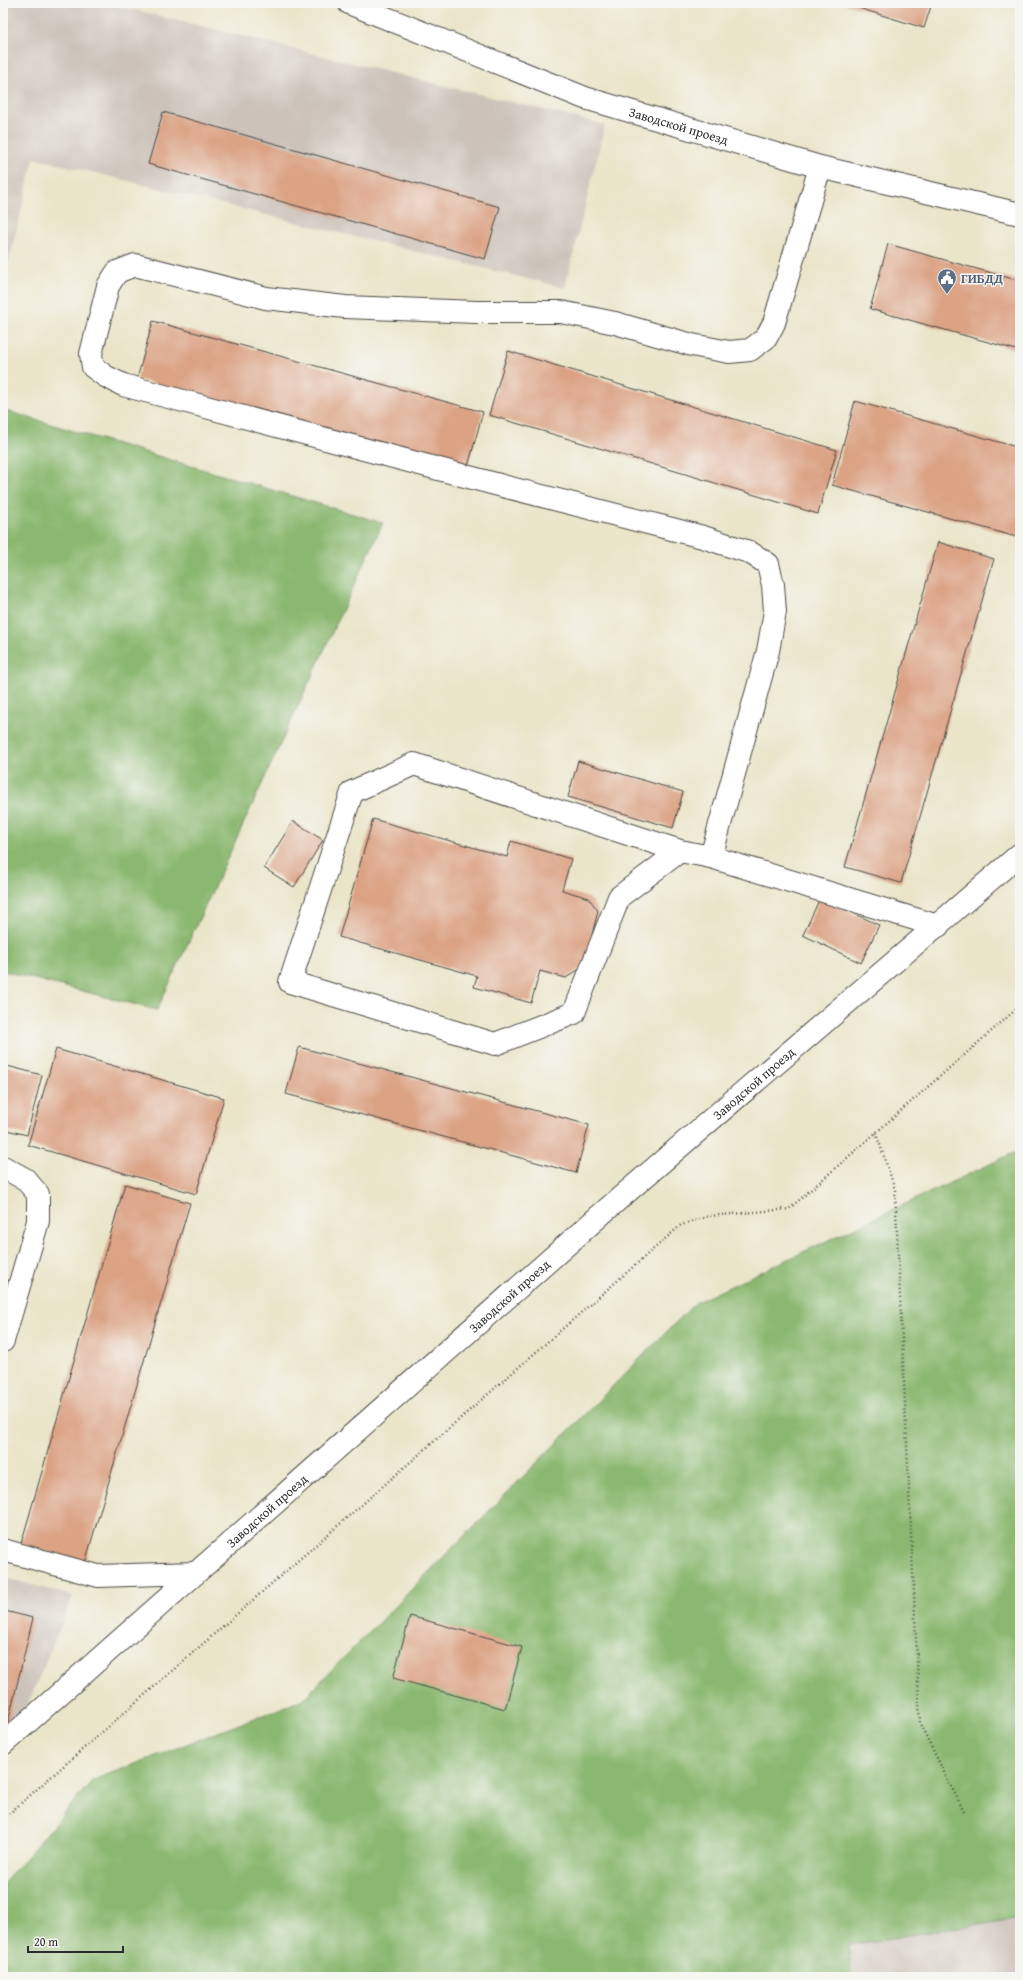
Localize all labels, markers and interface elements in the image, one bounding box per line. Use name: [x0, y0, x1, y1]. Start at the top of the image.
street label: Заводской проезд: [627, 102, 731, 149]
public building icon: ГИБДД: [936, 267, 958, 295]
place label: ГИБДД: [961, 269, 1003, 288]
street label: Заводской проезд: [708, 1042, 799, 1124]
street label: Заводской проезд: [464, 1255, 554, 1337]
street label: Заводской проезд: [222, 1469, 311, 1552]
scale bar: [28, 1928, 123, 1954]
text: 20 m: [34, 1933, 58, 1950]

